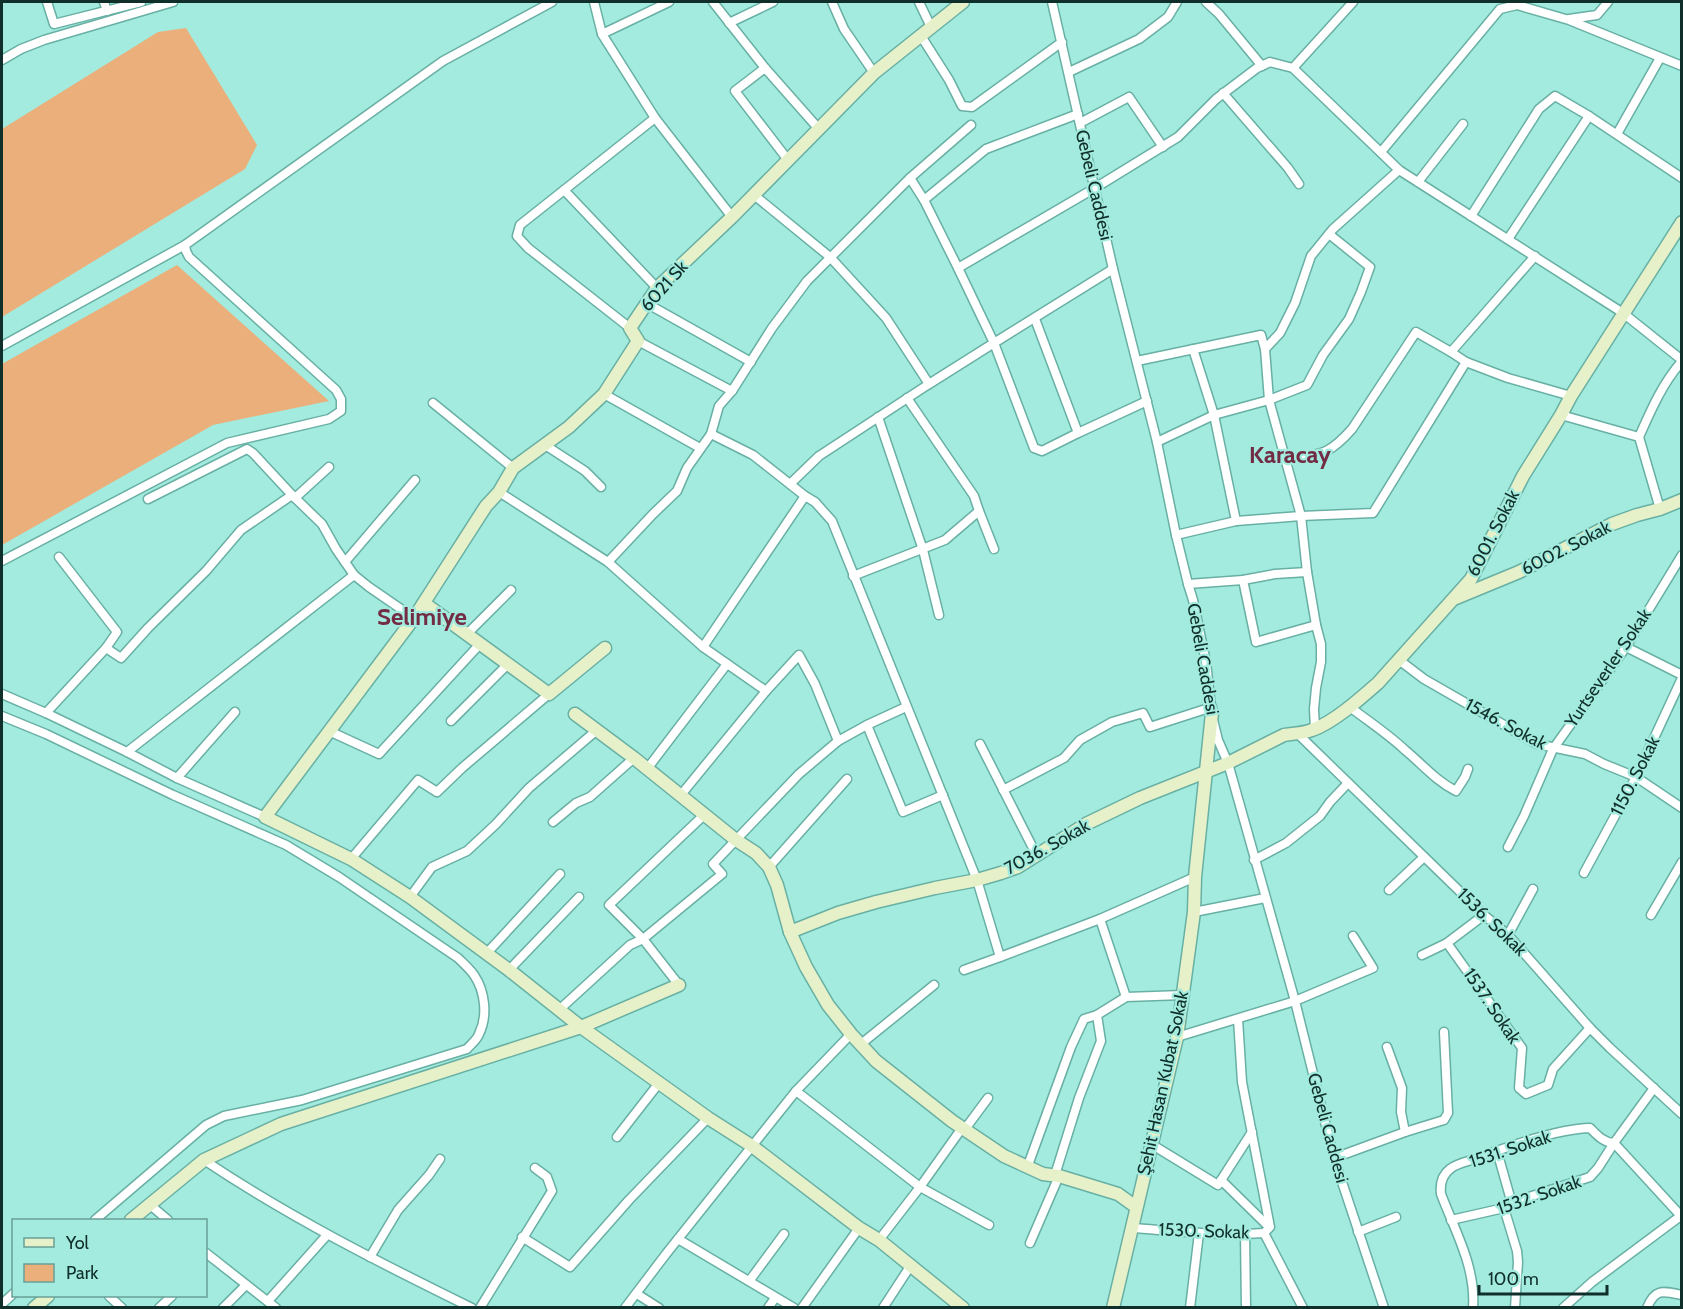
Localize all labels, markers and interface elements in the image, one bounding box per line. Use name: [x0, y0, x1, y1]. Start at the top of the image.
street label: Gebeli Caddesi: [1071, 128, 1117, 242]
street label: 6021 Sk: [636, 255, 693, 316]
district label: Karacay: [1249, 440, 1331, 469]
street label: 6001. Sokak: [1462, 485, 1525, 580]
street label: 6002. Sokak: [1517, 516, 1615, 580]
district label: Selimiye: [377, 602, 467, 631]
street label: Gebeli Caddesi: [1182, 602, 1224, 716]
street label: Yurtseverler Sokak: [1560, 604, 1656, 732]
street label: 1546. Sokak: [1461, 693, 1551, 755]
street label: 1150. Sokak: [1606, 732, 1665, 820]
street label: 7036. Sokak: [1000, 814, 1094, 879]
street label: 1536. Sokak: [1453, 883, 1532, 961]
street label: 1537. Sokak: [1459, 964, 1526, 1049]
street label: Şehit Hasan Kubat Sokak: [1133, 988, 1193, 1177]
street label: Gebeli Caddesi: [1303, 1071, 1353, 1185]
street label: 1531. Sokak: [1467, 1125, 1554, 1172]
street label: 1532. Sokak: [1494, 1170, 1585, 1220]
street label: 1530. Sokak: [1158, 1218, 1251, 1244]
legend: [12, 1219, 207, 1297]
text: Yol: [65, 1232, 90, 1254]
scale bar: [1479, 1258, 1606, 1296]
text: Park: [66, 1262, 99, 1284]
text: 100 m: [1488, 1268, 1539, 1290]

